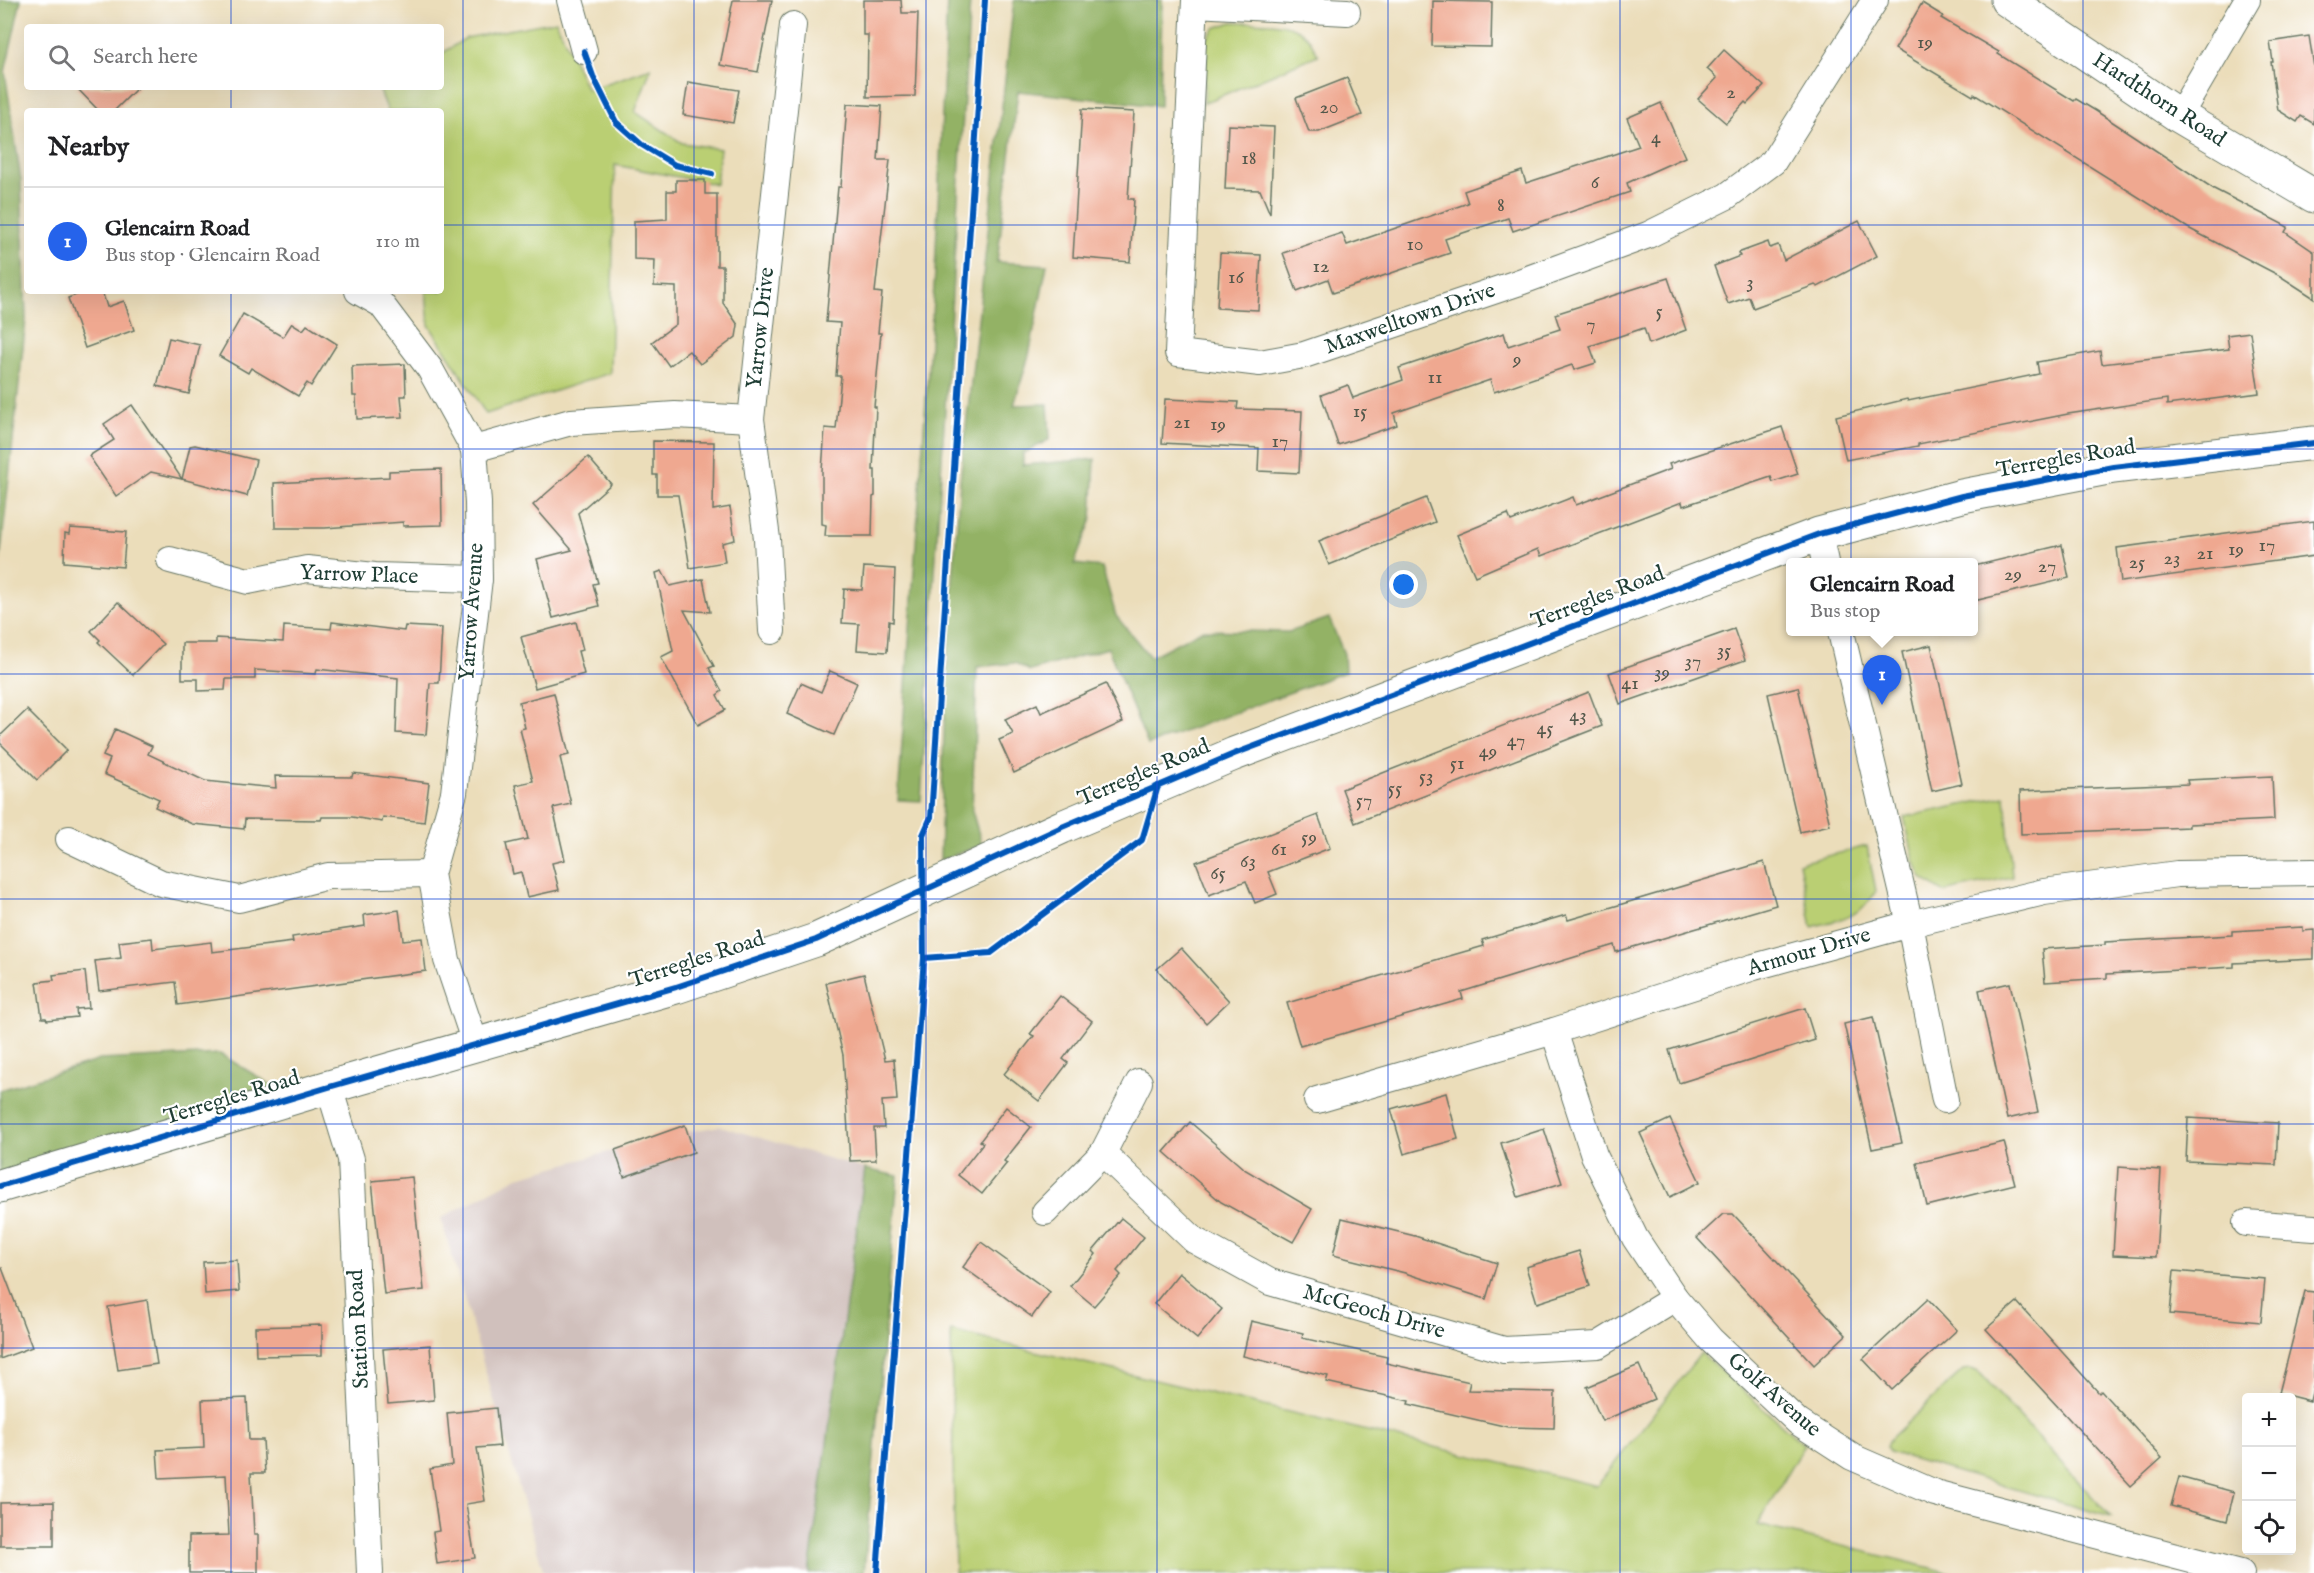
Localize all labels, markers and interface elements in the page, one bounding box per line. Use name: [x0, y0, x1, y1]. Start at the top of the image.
search box: [24, 24, 444, 90]
house number: 19: [1917, 30, 1933, 55]
icon: search: [45, 41, 78, 74]
text: Search here: [93, 43, 198, 71]
street label: Hardthorn Road: [2087, 46, 2231, 154]
house number: 2: [1726, 80, 1736, 105]
house number: 20: [1319, 95, 1339, 120]
house number: 4: [1651, 125, 1661, 150]
text: Nearby: [48, 131, 129, 164]
house number: 18: [1241, 146, 1257, 171]
house number: 6: [1591, 170, 1600, 195]
house number: 8: [1497, 193, 1505, 218]
text: Glencairn Road: [105, 215, 249, 243]
text: 1: [64, 229, 71, 254]
text: 110 m: [376, 229, 420, 254]
house number: 10: [1406, 232, 1424, 257]
text: Bus stop · Glencairn Road: [105, 243, 320, 268]
house number: 12: [1313, 254, 1329, 279]
house number: 16: [1228, 265, 1245, 290]
street label: Yarrow Drive: [741, 266, 781, 390]
house number: 3: [1746, 270, 1754, 295]
street label: Maxwelltown Drive: [1321, 277, 1499, 361]
house number: 5: [1655, 299, 1663, 324]
house number: 7: [1586, 312, 1596, 337]
house number: 9: [1512, 347, 1521, 372]
house number: 11: [1428, 365, 1442, 390]
house number: 15: [1353, 399, 1367, 424]
house number: 21: [1174, 410, 1190, 435]
house number: 19: [1210, 412, 1226, 437]
house number: 17: [1272, 429, 1288, 454]
street label: Terregles Road: [1994, 433, 2138, 485]
house number: 17: [2259, 533, 2275, 558]
house number: 19: [2228, 537, 2244, 562]
house number: 21: [2197, 541, 2213, 566]
street label: Yarrow Avenue: [453, 542, 491, 682]
house number: 23: [2164, 546, 2180, 571]
house number: 25: [2129, 550, 2145, 575]
house number: 27: [2038, 554, 2056, 579]
popup: [1786, 558, 1978, 636]
street label: Yarrow Place: [299, 559, 419, 591]
street label: Terregles Road: [1527, 560, 1669, 636]
house number: 29: [2004, 562, 2022, 587]
your location: [1389, 570, 1418, 599]
text: Glencairn Road: [1810, 571, 1954, 599]
text: Bus stop: [1810, 599, 1880, 624]
house number: 35: [1717, 638, 1731, 663]
house number: 37: [1685, 649, 1701, 674]
pin: 1: [1862, 656, 1902, 705]
house number: 39: [1654, 660, 1670, 685]
house number: 41: [1621, 671, 1639, 696]
house number: 43: [1569, 703, 1587, 728]
house number: 45: [1537, 716, 1553, 741]
house number: 47: [1507, 728, 1525, 753]
street label: Terregles Road: [1074, 733, 1214, 813]
house number: 49: [1479, 739, 1497, 764]
house number: 51: [1450, 751, 1464, 776]
house number: 53: [1419, 764, 1433, 789]
house number: 55: [1388, 776, 1402, 801]
house number: 57: [1356, 788, 1372, 813]
house number: 59: [1301, 825, 1317, 850]
house number: 61: [1271, 837, 1287, 862]
house number: 63: [1240, 849, 1256, 874]
house number: 65: [1210, 861, 1226, 886]
street label: Armour Drive: [1743, 921, 1874, 983]
street label: Terregles Road: [626, 925, 768, 995]
street label: Terregles Road: [161, 1064, 304, 1132]
street label: Station Road: [342, 1268, 376, 1390]
street label: McGeoch Drive: [1300, 1278, 1448, 1346]
street label: Golf Avenue: [1721, 1347, 1827, 1443]
map controls: [2242, 1393, 2296, 1555]
button: +: [2242, 1393, 2296, 1447]
button: −: [2242, 1447, 2296, 1501]
button: locate: [2242, 1501, 2296, 1555]

